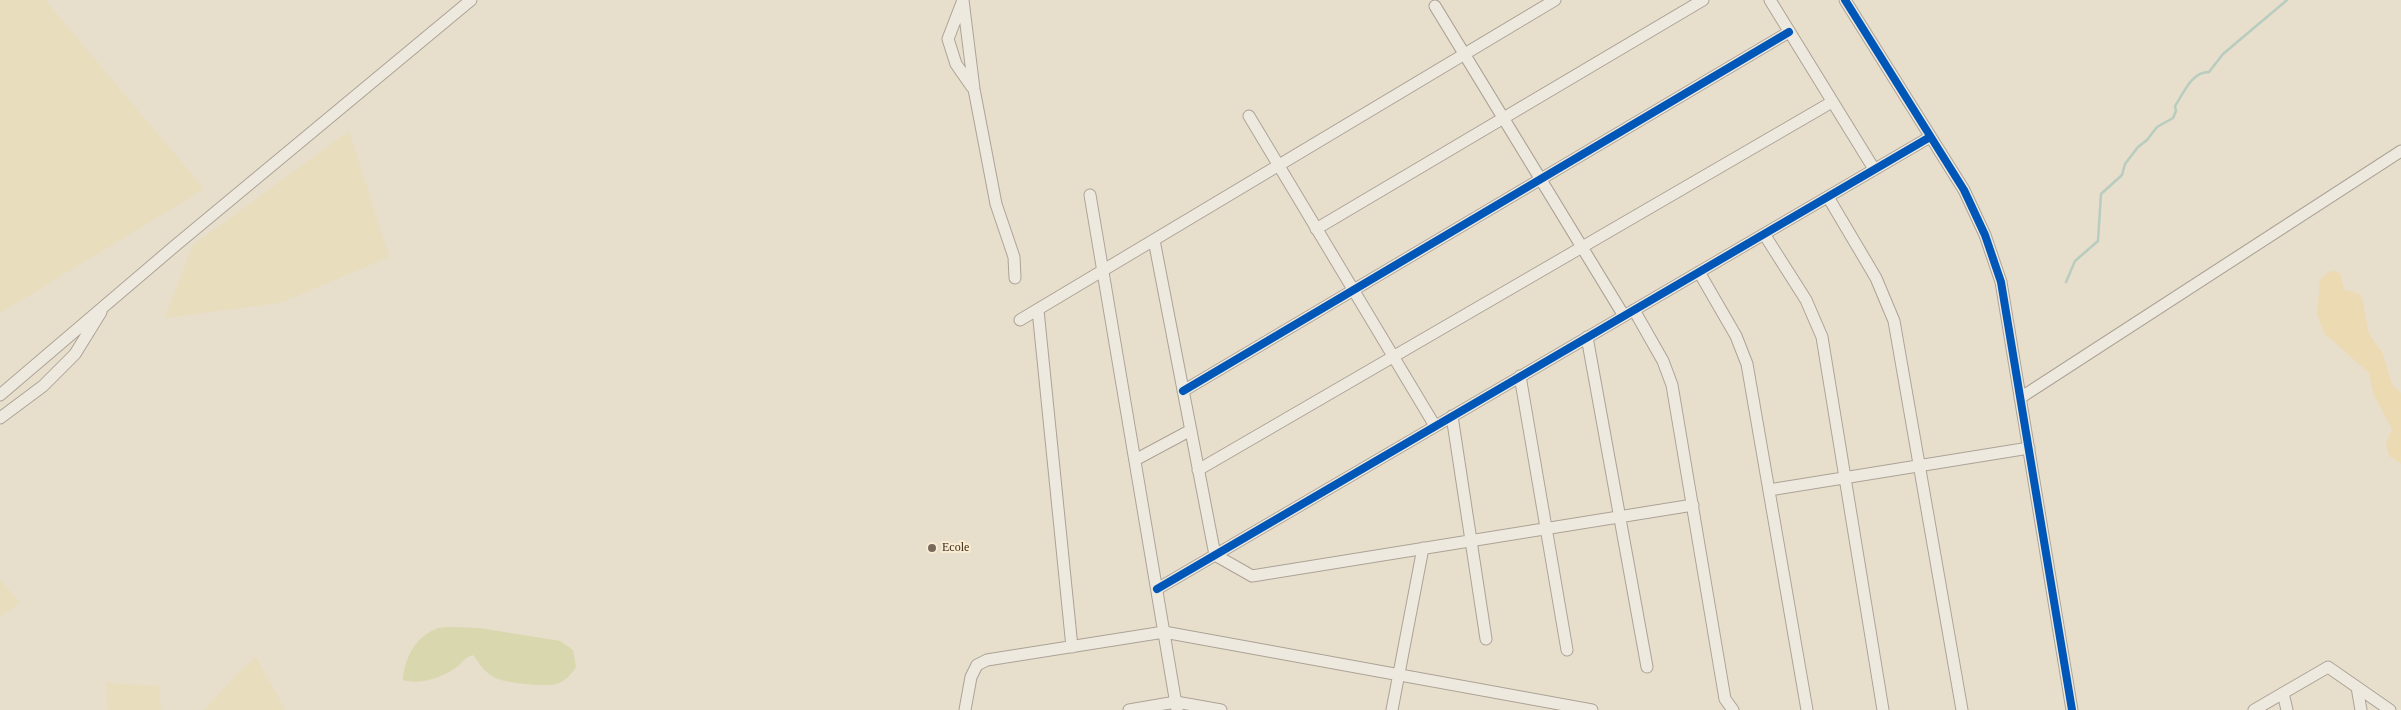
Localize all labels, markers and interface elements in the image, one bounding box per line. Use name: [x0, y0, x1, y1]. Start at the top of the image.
place label: Ecole: [942, 541, 969, 555]
marker: Ecole: [926, 542, 938, 554]

